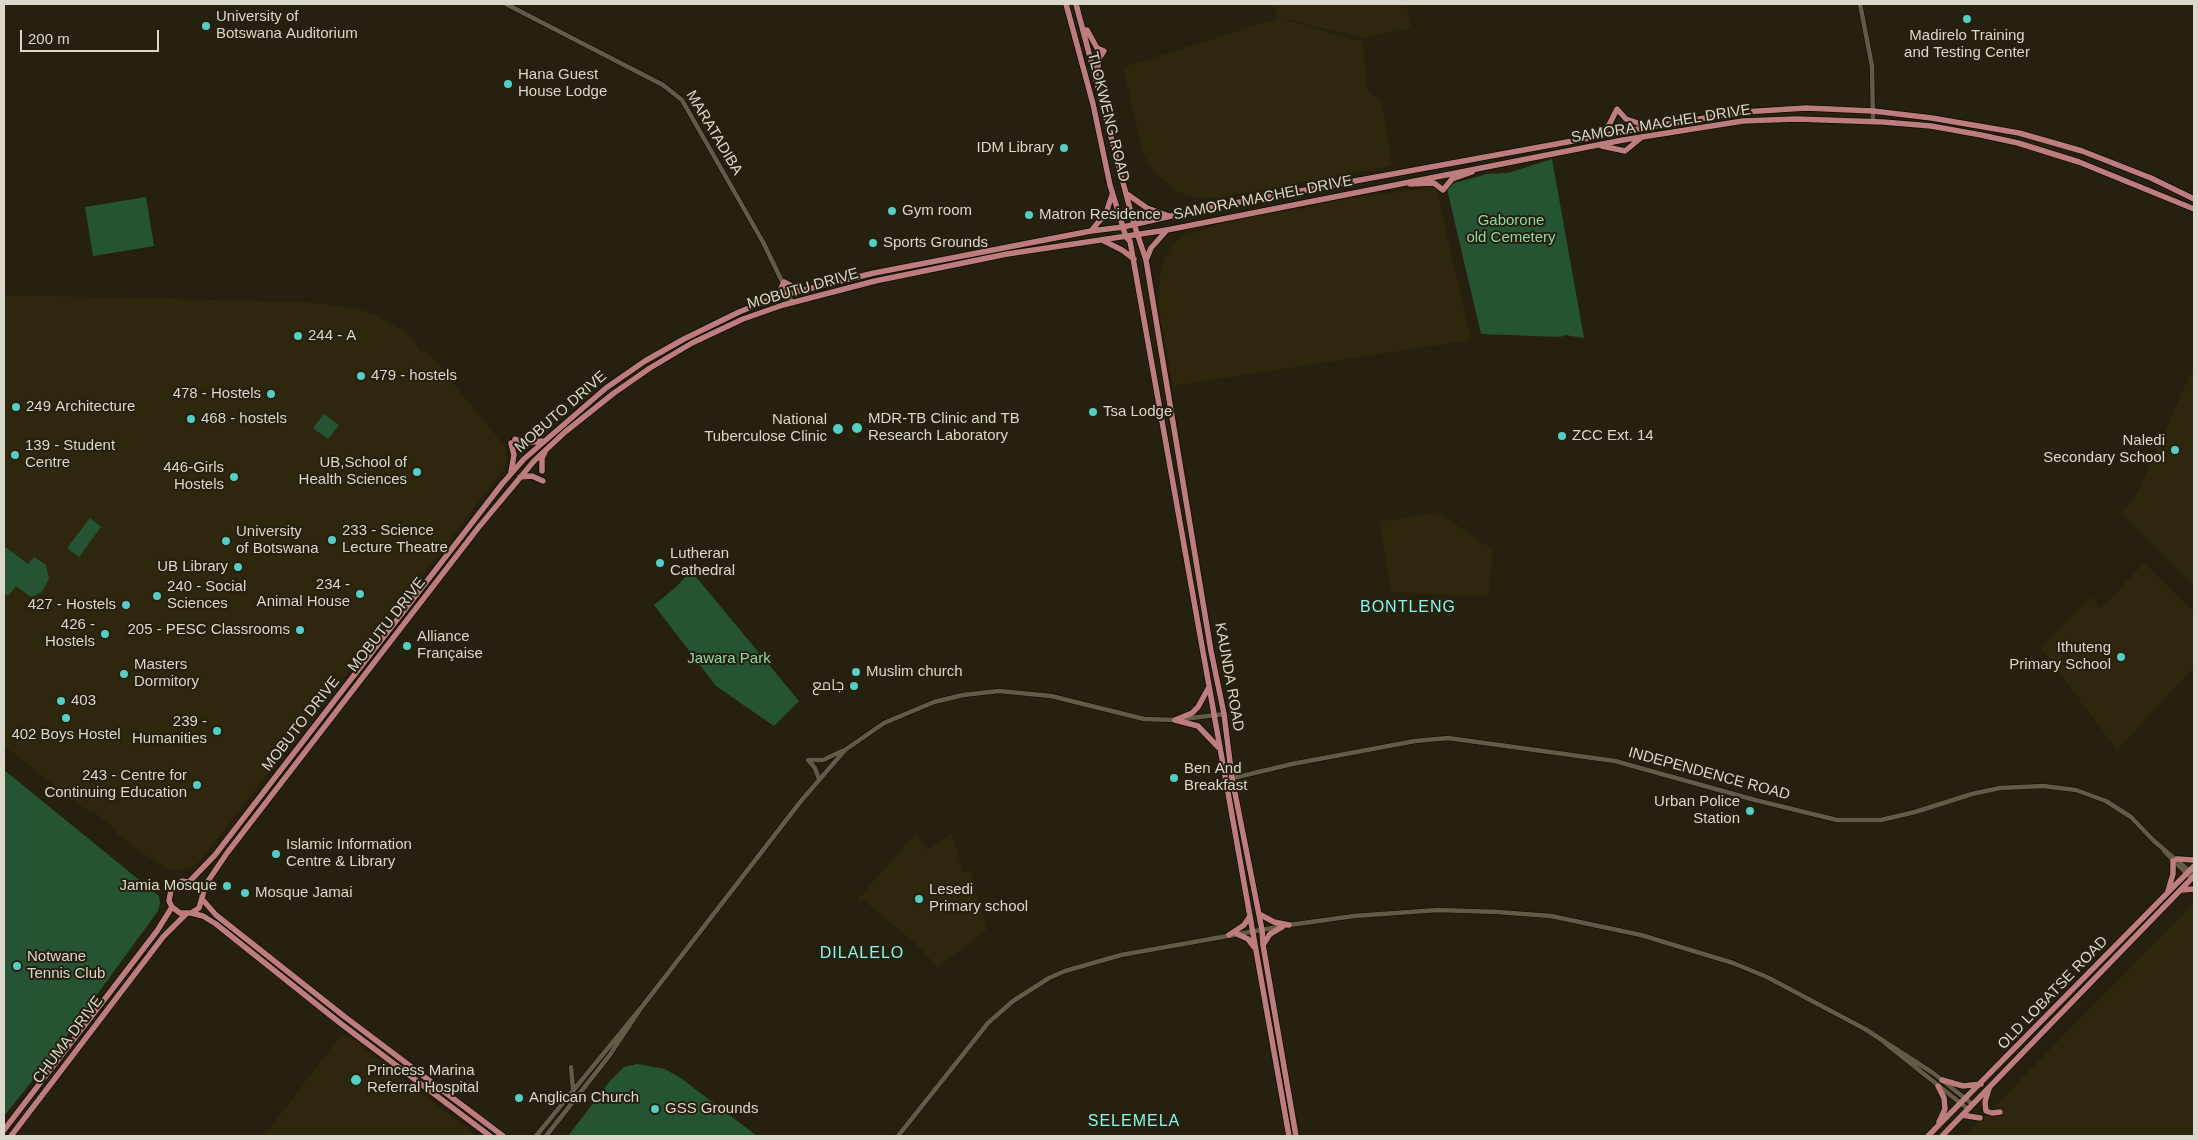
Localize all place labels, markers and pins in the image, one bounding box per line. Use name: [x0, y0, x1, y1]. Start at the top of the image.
place label: University of Botswana Auditorium: [216, 8, 358, 43]
marker: Madirelo Training and Testing Center: [1961, 13, 1973, 25]
marker: University of Botswana Auditorium: [200, 20, 212, 32]
place label: Madirelo Training and Testing Center: [1904, 27, 2030, 62]
place label: Hana Guest House Lodge: [518, 66, 607, 101]
marker: Hana Guest House Lodge: [502, 78, 514, 90]
place label: IDM Library: [976, 139, 1054, 157]
marker: IDM Library: [1058, 142, 1070, 154]
place label: Gym room: [902, 202, 972, 220]
marker: Gym room: [886, 205, 898, 217]
place label: Matron Residence: [1039, 206, 1161, 224]
marker: Matron Residence: [1023, 209, 1035, 221]
place label: Sports Grounds: [883, 234, 988, 252]
marker: Sports Grounds: [867, 237, 879, 249]
place label: 244 - A: [308, 327, 356, 345]
marker: 244 - A: [292, 330, 304, 342]
place label: 479 - hostels: [371, 367, 457, 385]
marker: 479 - hostels: [355, 370, 367, 382]
place label: 478 - Hostels: [173, 385, 261, 403]
marker: 478 - Hostels: [265, 388, 277, 400]
place label: 249 Architecture: [26, 398, 135, 416]
marker: 249 Architecture: [10, 401, 22, 413]
place label: Tsa Lodge: [1103, 403, 1172, 421]
marker: Tsa Lodge: [1087, 406, 1099, 418]
place label: 468 - hostels: [201, 410, 287, 428]
place label: MDR-TB Clinic and TB Research Laboratory: [868, 410, 1020, 445]
place label: National Tuberculose Clinic: [704, 411, 827, 446]
marker: 468 - hostels: [185, 413, 197, 425]
marker: MDR-TB Clinic and TB Research Laboratory: [850, 421, 864, 435]
marker: National Tuberculose Clinic: [831, 422, 845, 436]
place label: ZCC Ext. 14: [1572, 427, 1654, 445]
marker: ZCC Ext. 14: [1556, 430, 1568, 442]
place label: Naledi Secondary School: [2043, 432, 2165, 467]
place label: 139 - Student Centre: [25, 437, 115, 472]
marker: Naledi Secondary School: [2169, 444, 2181, 456]
marker: 139 - Student Centre: [9, 449, 21, 461]
place label: UB,School of Health Sciences: [299, 454, 407, 489]
place label: 446-Girls Hostels: [163, 459, 224, 494]
marker: UB,School of Health Sciences: [411, 466, 423, 478]
marker: 446-Girls Hostels: [228, 471, 240, 483]
place label: 233 - Science Lecture Theatre: [342, 522, 448, 557]
place label: University of Botswana: [236, 523, 319, 558]
marker: 233 - Science Lecture Theatre: [326, 534, 338, 546]
marker: University of Botswana: [220, 535, 232, 547]
place label: Lutheran Cathedral: [670, 545, 735, 580]
marker: Lutheran Cathedral: [654, 557, 666, 569]
place label: UB Library: [157, 558, 228, 576]
marker: UB Library: [232, 561, 244, 573]
place label: 234 - Animal House: [257, 576, 350, 611]
place label: 240 - Social Sciences: [167, 578, 246, 613]
marker: 234 - Animal House: [354, 588, 366, 600]
marker: 240 - Social Sciences: [151, 590, 163, 602]
place label: 427 - Hostels: [28, 596, 116, 614]
marker: 427 - Hostels: [120, 599, 132, 611]
place label: 426 - Hostels: [45, 616, 95, 651]
place label: 205 - PESC Classrooms: [127, 621, 290, 639]
marker: 205 - PESC Classrooms: [294, 624, 306, 636]
marker: 426 - Hostels: [99, 628, 111, 640]
place label: Alliance Française: [417, 628, 483, 663]
place label: Ithuteng Primary School: [2009, 639, 2111, 674]
marker: Alliance Française: [401, 640, 413, 652]
marker: Ithuteng Primary School: [2115, 651, 2127, 663]
place label: Masters Dormitory: [134, 656, 199, 691]
place label: Muslim church: [866, 663, 963, 681]
marker: Muslim church: [850, 666, 862, 678]
marker: Masters Dormitory: [118, 668, 130, 680]
place label: جامع: [812, 677, 844, 695]
marker: جامع: [848, 680, 860, 692]
place label: 403: [71, 692, 96, 710]
marker: 403: [55, 695, 67, 707]
marker: 402 Boys Hostel: [60, 712, 72, 724]
place label: 239 - Humanities: [132, 713, 207, 748]
marker: 239 - Humanities: [211, 725, 223, 737]
place label: 402 Boys Hostel: [11, 726, 121, 744]
place label: Ben And Breakfast: [1184, 760, 1247, 795]
place label: 243 - Centre for Continuing Education: [44, 767, 187, 802]
marker: Ben And Breakfast: [1168, 772, 1180, 784]
marker: 243 - Centre for Continuing Education: [191, 779, 203, 791]
place label: Urban Police Station: [1654, 793, 1740, 828]
marker: Urban Police Station: [1744, 805, 1756, 817]
place label: Islamic Information Centre & Library: [286, 836, 412, 871]
marker: Islamic Information Centre & Library: [270, 848, 282, 860]
place label: Jamia Mosque: [119, 877, 217, 895]
marker: Jamia Mosque: [221, 880, 233, 892]
place label: Lesedi Primary school: [929, 881, 1028, 916]
place label: Mosque Jamai: [255, 884, 353, 902]
marker: Mosque Jamai: [239, 887, 251, 899]
marker: Lesedi Primary school: [913, 893, 925, 905]
place label: Notwane Tennis Club: [27, 948, 105, 983]
marker: Notwane Tennis Club: [11, 960, 23, 972]
place label: Princess Marina Referral Hospital: [367, 1062, 479, 1097]
marker: Princess Marina Referral Hospital: [349, 1073, 363, 1087]
place label: Anglican Church: [529, 1089, 639, 1107]
marker: Anglican Church: [513, 1092, 525, 1104]
place label: GSS Grounds: [665, 1100, 758, 1118]
marker: GSS Grounds: [649, 1103, 661, 1115]

